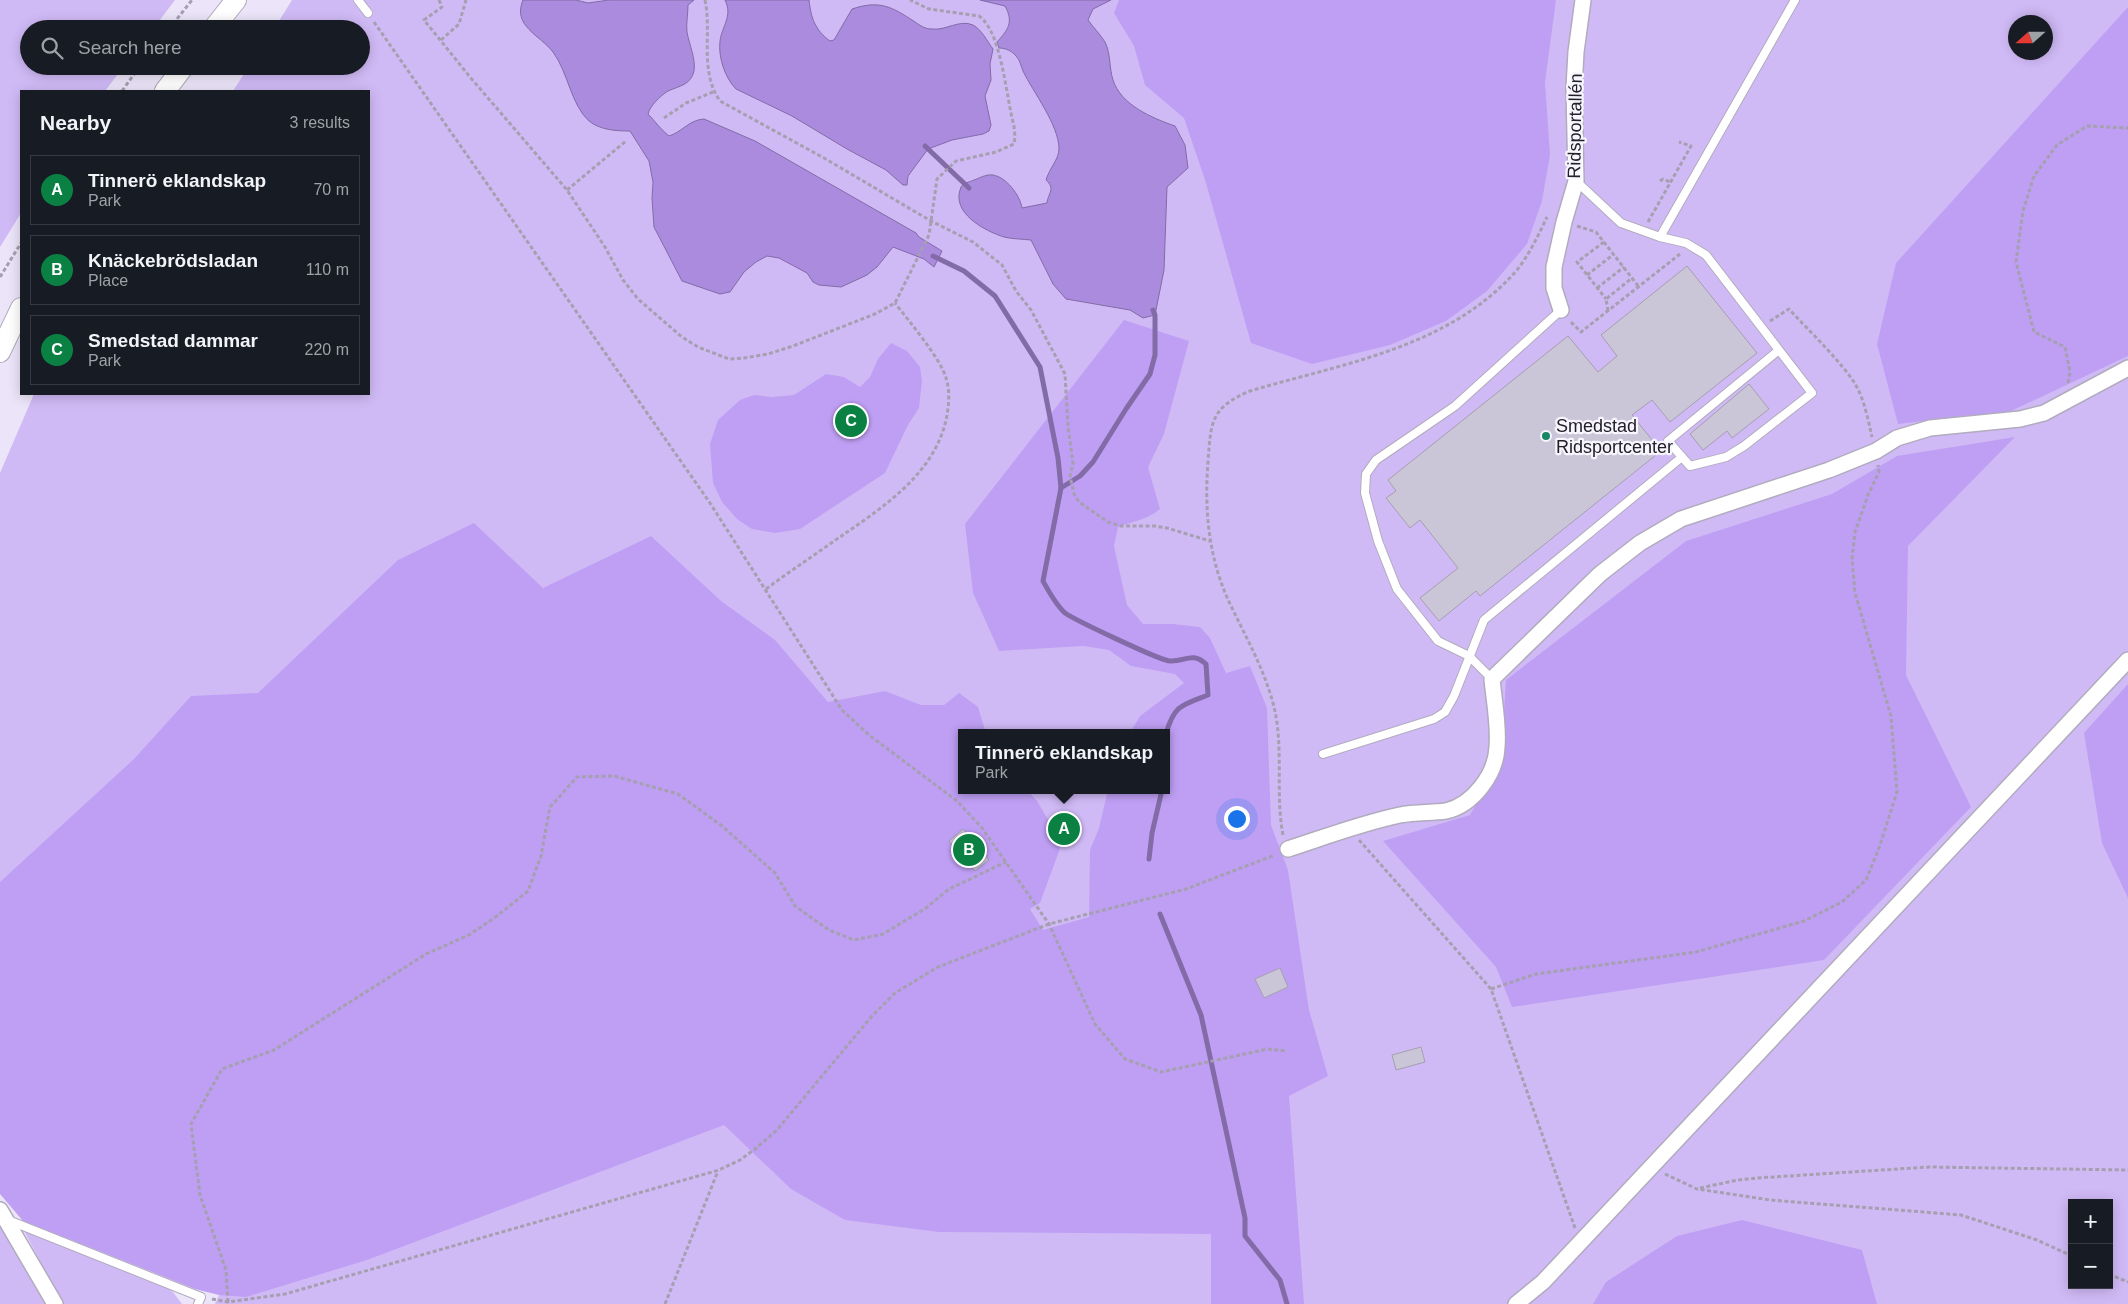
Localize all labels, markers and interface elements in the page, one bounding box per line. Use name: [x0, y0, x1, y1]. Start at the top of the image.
north arrow: [2008, 15, 2053, 60]
search box: [20, 20, 370, 75]
icon: search: [38, 34, 66, 62]
text: Search here: [78, 37, 182, 58]
street label: Ridsportallén: [1564, 73, 1586, 179]
text: Nearby: [40, 111, 111, 134]
text: 3 results: [290, 114, 350, 131]
text: Tinnerö eklandskap: [88, 170, 266, 191]
text: A: [51, 181, 63, 198]
text: 70 m: [313, 181, 349, 198]
text: Park: [88, 192, 121, 209]
text: Knäckebrödsladan: [88, 250, 258, 271]
text: B: [51, 261, 63, 278]
text: 110 m: [306, 261, 349, 278]
text: Place: [88, 272, 128, 289]
text: Smedstad dammar: [88, 330, 258, 351]
text: C: [51, 341, 63, 358]
text: 220 m: [305, 341, 349, 358]
text: Park: [88, 352, 121, 369]
pin: C: [835, 402, 867, 440]
place label: Smedstad Ridsportcenter: [1556, 416, 1673, 457]
marker: Smedstad Ridsportcenter: [1540, 430, 1552, 442]
popup: [958, 729, 1170, 794]
text: Tinnerö eklandskap: [975, 742, 1153, 763]
text: Park: [975, 764, 1008, 781]
your location: [1224, 806, 1250, 832]
pin: A: [1048, 810, 1080, 848]
pin: B: [953, 831, 985, 869]
map controls: [2068, 1199, 2113, 1289]
button: +: [2068, 1199, 2113, 1244]
button: −: [2068, 1244, 2113, 1289]

